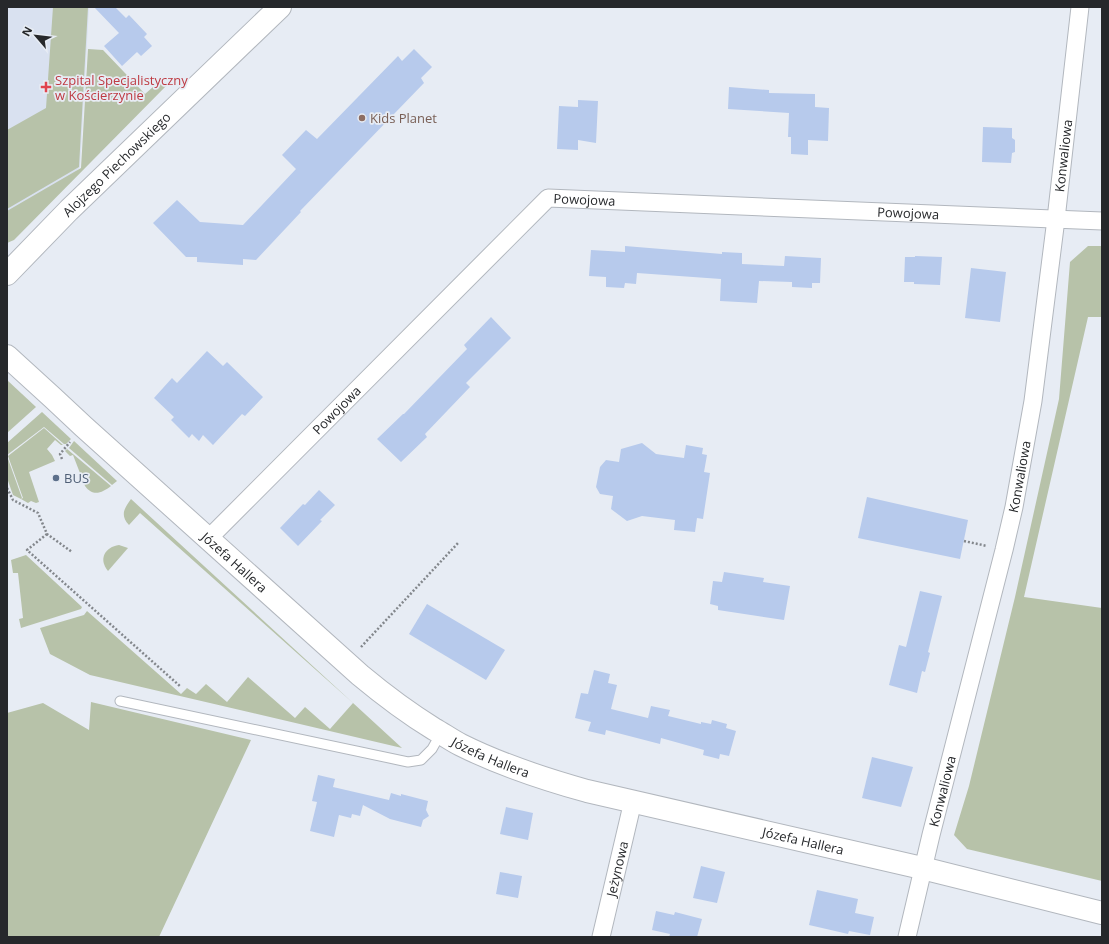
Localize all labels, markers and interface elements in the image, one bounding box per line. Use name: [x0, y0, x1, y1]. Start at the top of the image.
north arrow: [16, 16, 56, 56]
text: N: [18, 24, 35, 39]
place label: Szpital Specjalistyczny w Kościerzynie: [55, 71, 188, 104]
marker: Szpital Specjalistyczny w Kościerzynie: [40, 81, 52, 93]
street label: Alojzego Piechowskiego: [58, 108, 175, 220]
place label: Kids Planet: [370, 109, 437, 127]
marker: Kids Planet: [357, 113, 367, 123]
street label: Konwaliowa: [1050, 118, 1076, 193]
street label: Powojowa: [553, 189, 616, 210]
street label: Powojowa: [877, 203, 939, 223]
street label: Powojowa: [308, 382, 365, 438]
street label: Konwaliowa: [1004, 439, 1035, 514]
place label: BUS: [64, 469, 89, 487]
marker: BUS: [51, 473, 61, 483]
street label: Józefa Hallera: [196, 526, 271, 597]
street label: Józefa Hallera: [446, 732, 532, 782]
street label: Konwaliowa: [924, 754, 960, 829]
street label: Józefa Hallera: [759, 822, 846, 859]
street label: Jeżynowa: [601, 839, 632, 900]

